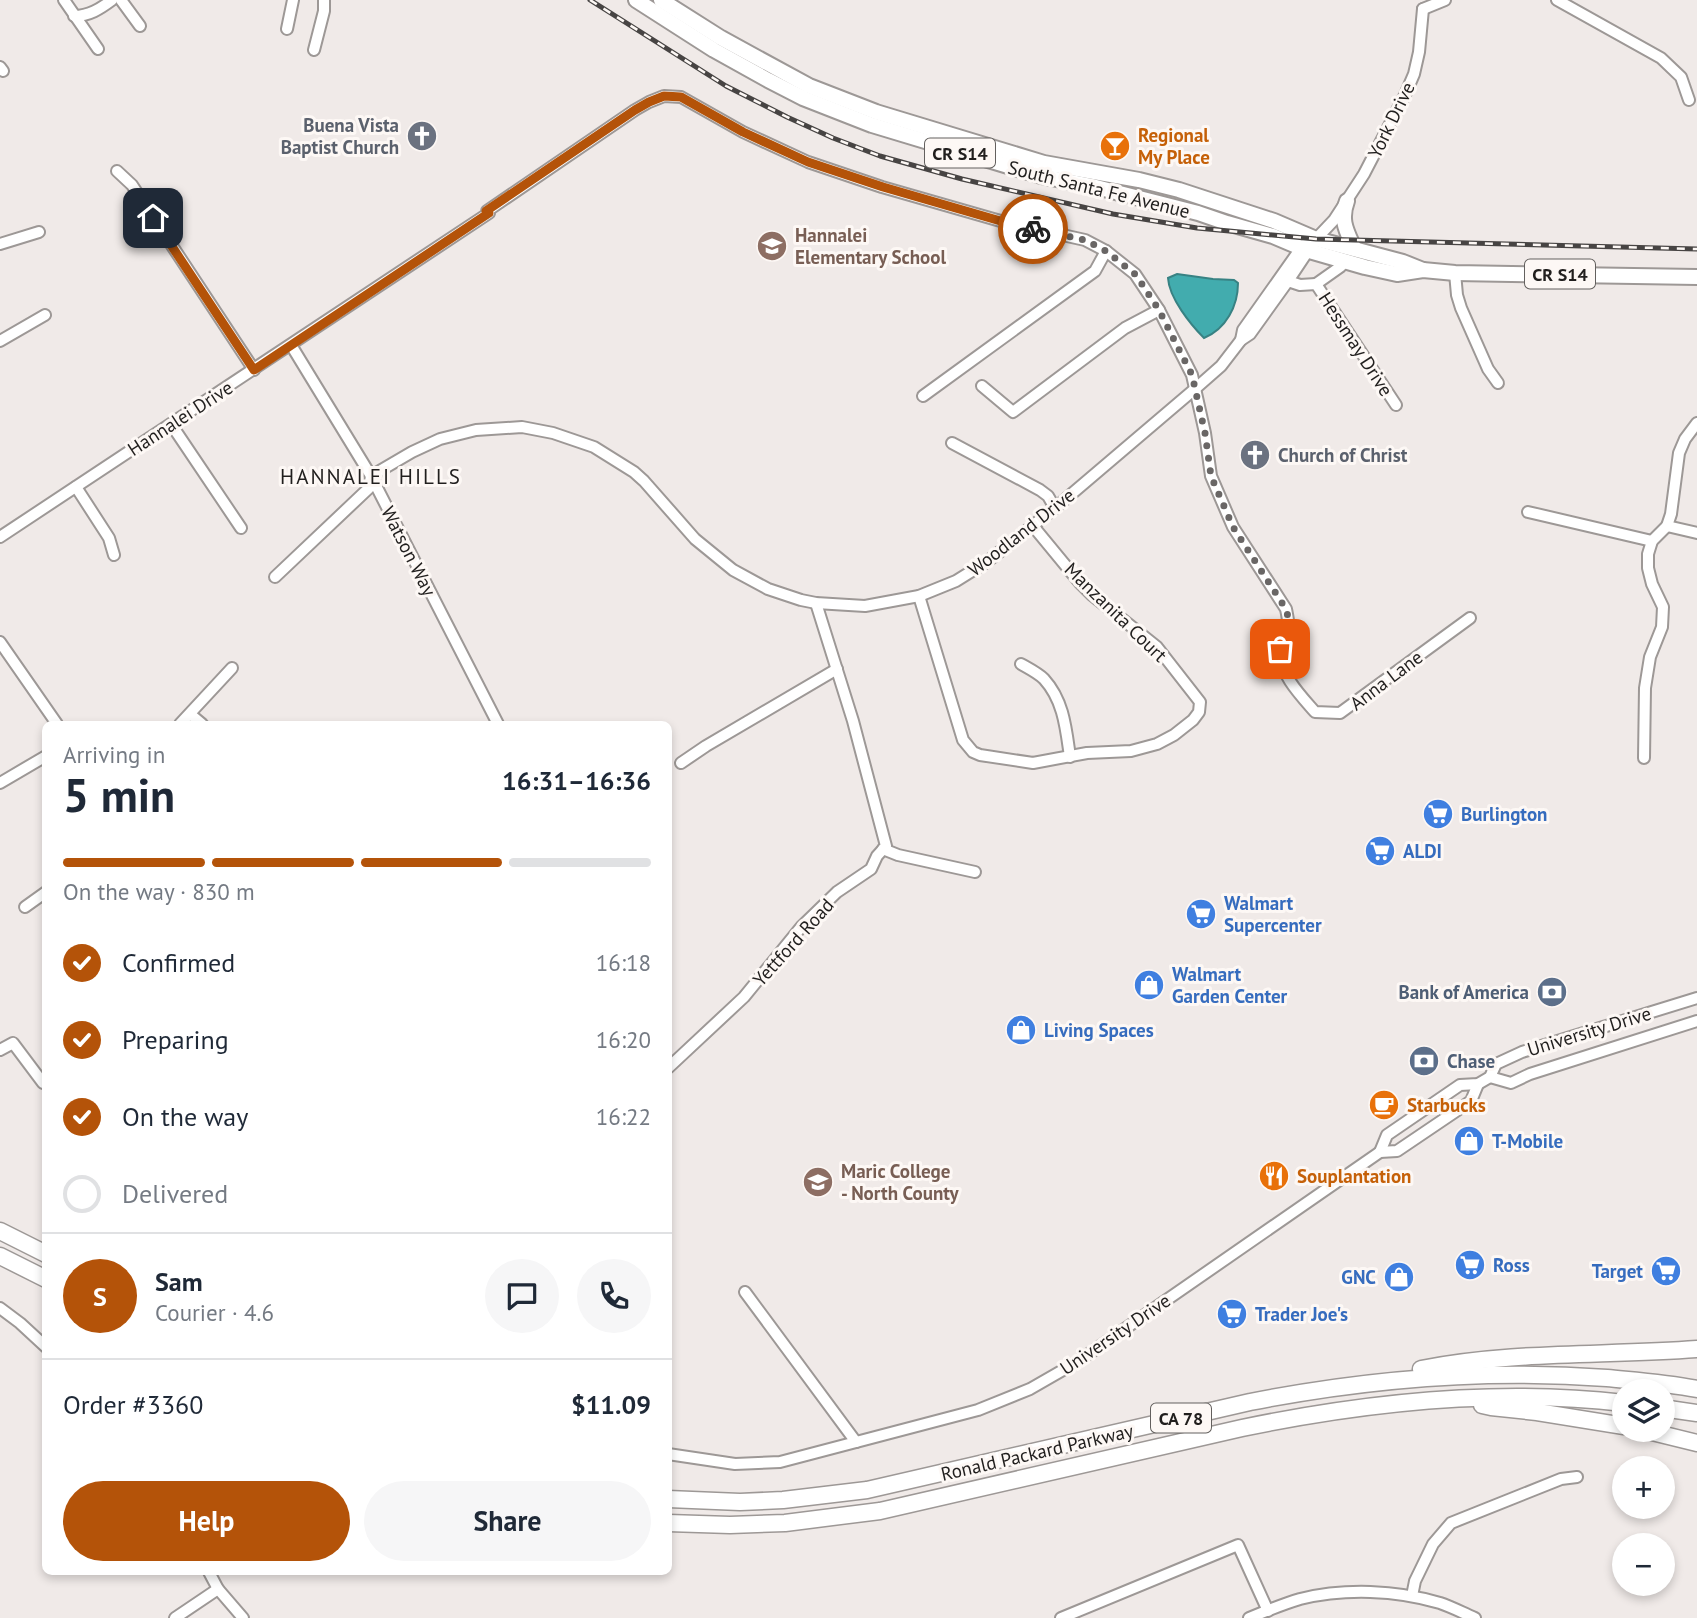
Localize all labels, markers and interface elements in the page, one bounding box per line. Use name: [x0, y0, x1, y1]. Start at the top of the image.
street label: York Drive: [1362, 78, 1420, 162]
place label: Buena Vista Baptist Church: [281, 113, 399, 159]
church icon: Buena Vista Baptist Church: [405, 119, 439, 153]
place label: Regional My Place: [1138, 123, 1210, 169]
bar icon: Regional My Place: [1098, 129, 1132, 163]
road number: CR S14: [925, 138, 995, 168]
street label: South Santa Fe Avenue: [1006, 155, 1192, 223]
pin: [123, 188, 183, 248]
courier: [998, 194, 1068, 264]
icon: home: [134, 199, 172, 237]
icon: bike: [1014, 210, 1052, 248]
place label: Hannalei Elementary School: [795, 223, 946, 269]
school or university icon: Hannalei Elementary School: [755, 229, 789, 263]
road number: CR S14: [1525, 260, 1595, 288]
street label: Hessmay Drive: [1314, 288, 1398, 400]
street label: Hannalei Drive: [123, 375, 237, 461]
church icon: Church of Christ: [1238, 438, 1272, 472]
place label: Church of Christ: [1278, 443, 1408, 467]
district label: HANNALEI HILLS: [280, 463, 462, 490]
street label: Woodland Drive: [963, 483, 1079, 581]
street label: Watson Way: [376, 502, 442, 600]
street label: Manzanita Court: [1060, 557, 1173, 667]
pin: [1250, 619, 1310, 679]
icon: bag: [1261, 630, 1299, 668]
street label: Anna Lane: [1345, 645, 1427, 715]
text: Arriving in: [63, 740, 165, 769]
text: 16:31–16:36: [502, 764, 651, 797]
text: 5 min: [63, 765, 175, 825]
supermarket icon: Burlington: [1421, 797, 1455, 831]
place label: Burlington: [1461, 802, 1547, 826]
supermarket icon: ALDI: [1363, 834, 1397, 868]
place label: ALDI: [1403, 839, 1442, 863]
text: On the way · 830 m: [63, 877, 255, 906]
place label: Walmart Supercenter: [1224, 891, 1322, 937]
street label: Yettford Road: [747, 893, 839, 991]
supermarket icon: Walmart Supercenter: [1184, 897, 1218, 931]
icon: check: [63, 944, 101, 982]
text: Confirmed: [122, 946, 235, 979]
text: 16:18: [596, 948, 651, 977]
place label: Walmart Garden Center: [1172, 962, 1288, 1008]
shop icon: Walmart Garden Center: [1132, 968, 1166, 1002]
bank icon: Bank of America: [1535, 975, 1569, 1009]
place label: Bank of America: [1398, 980, 1529, 1004]
street label: University Drive: [1524, 1001, 1654, 1061]
shop icon: Living Spaces: [1004, 1013, 1038, 1047]
place label: Living Spaces: [1044, 1018, 1154, 1042]
icon: check: [63, 1021, 101, 1059]
text: Preparing: [122, 1023, 229, 1056]
text: 16:20: [596, 1025, 651, 1054]
bank icon: Chase: [1407, 1044, 1441, 1078]
place label: Chase: [1447, 1049, 1495, 1073]
cafe icon: Starbucks: [1367, 1088, 1401, 1122]
place label: Starbucks: [1407, 1093, 1486, 1117]
icon: check: [63, 1098, 101, 1136]
text: On the way: [122, 1100, 248, 1133]
text: 16:22: [596, 1102, 651, 1131]
shop icon: T-Mobile: [1452, 1124, 1486, 1158]
place label: T-Mobile: [1492, 1129, 1563, 1153]
place label: Maric College - North County: [841, 1159, 960, 1205]
restaurant icon: Souplantation: [1257, 1159, 1291, 1193]
place label: Souplantation: [1297, 1164, 1411, 1188]
school or university icon: Maric College - North County: [801, 1165, 835, 1199]
text: Delivered: [122, 1177, 228, 1210]
supermarket icon: Ross: [1453, 1248, 1487, 1282]
place label: Ross: [1493, 1253, 1530, 1277]
supermarket icon: Target: [1649, 1254, 1683, 1288]
button: chat: [485, 1259, 559, 1333]
button: phone: [577, 1259, 651, 1333]
place label: Target: [1592, 1259, 1643, 1283]
shop icon: GNC: [1382, 1260, 1416, 1294]
text: Sam: [155, 1265, 203, 1298]
place label: GNC: [1341, 1265, 1376, 1289]
text: S: [93, 1280, 107, 1313]
street label: University Drive: [1055, 1288, 1175, 1380]
supermarket icon: Trader Joe's: [1215, 1297, 1249, 1331]
text: Courier · 4.6: [155, 1298, 274, 1327]
place label: Trader Joe's: [1255, 1302, 1348, 1326]
map controls: [1612, 1379, 1675, 1596]
button: layers: [1612, 1379, 1675, 1442]
text: Order #3360: [63, 1388, 203, 1421]
text: $11.09: [571, 1388, 651, 1421]
road number: CA 78: [1151, 1404, 1211, 1433]
street label: Ronald Packard Parkway: [938, 1418, 1136, 1486]
button: +: [1612, 1456, 1675, 1519]
button: Help: [63, 1481, 350, 1561]
button: Share: [364, 1481, 651, 1561]
button: −: [1612, 1533, 1675, 1596]

